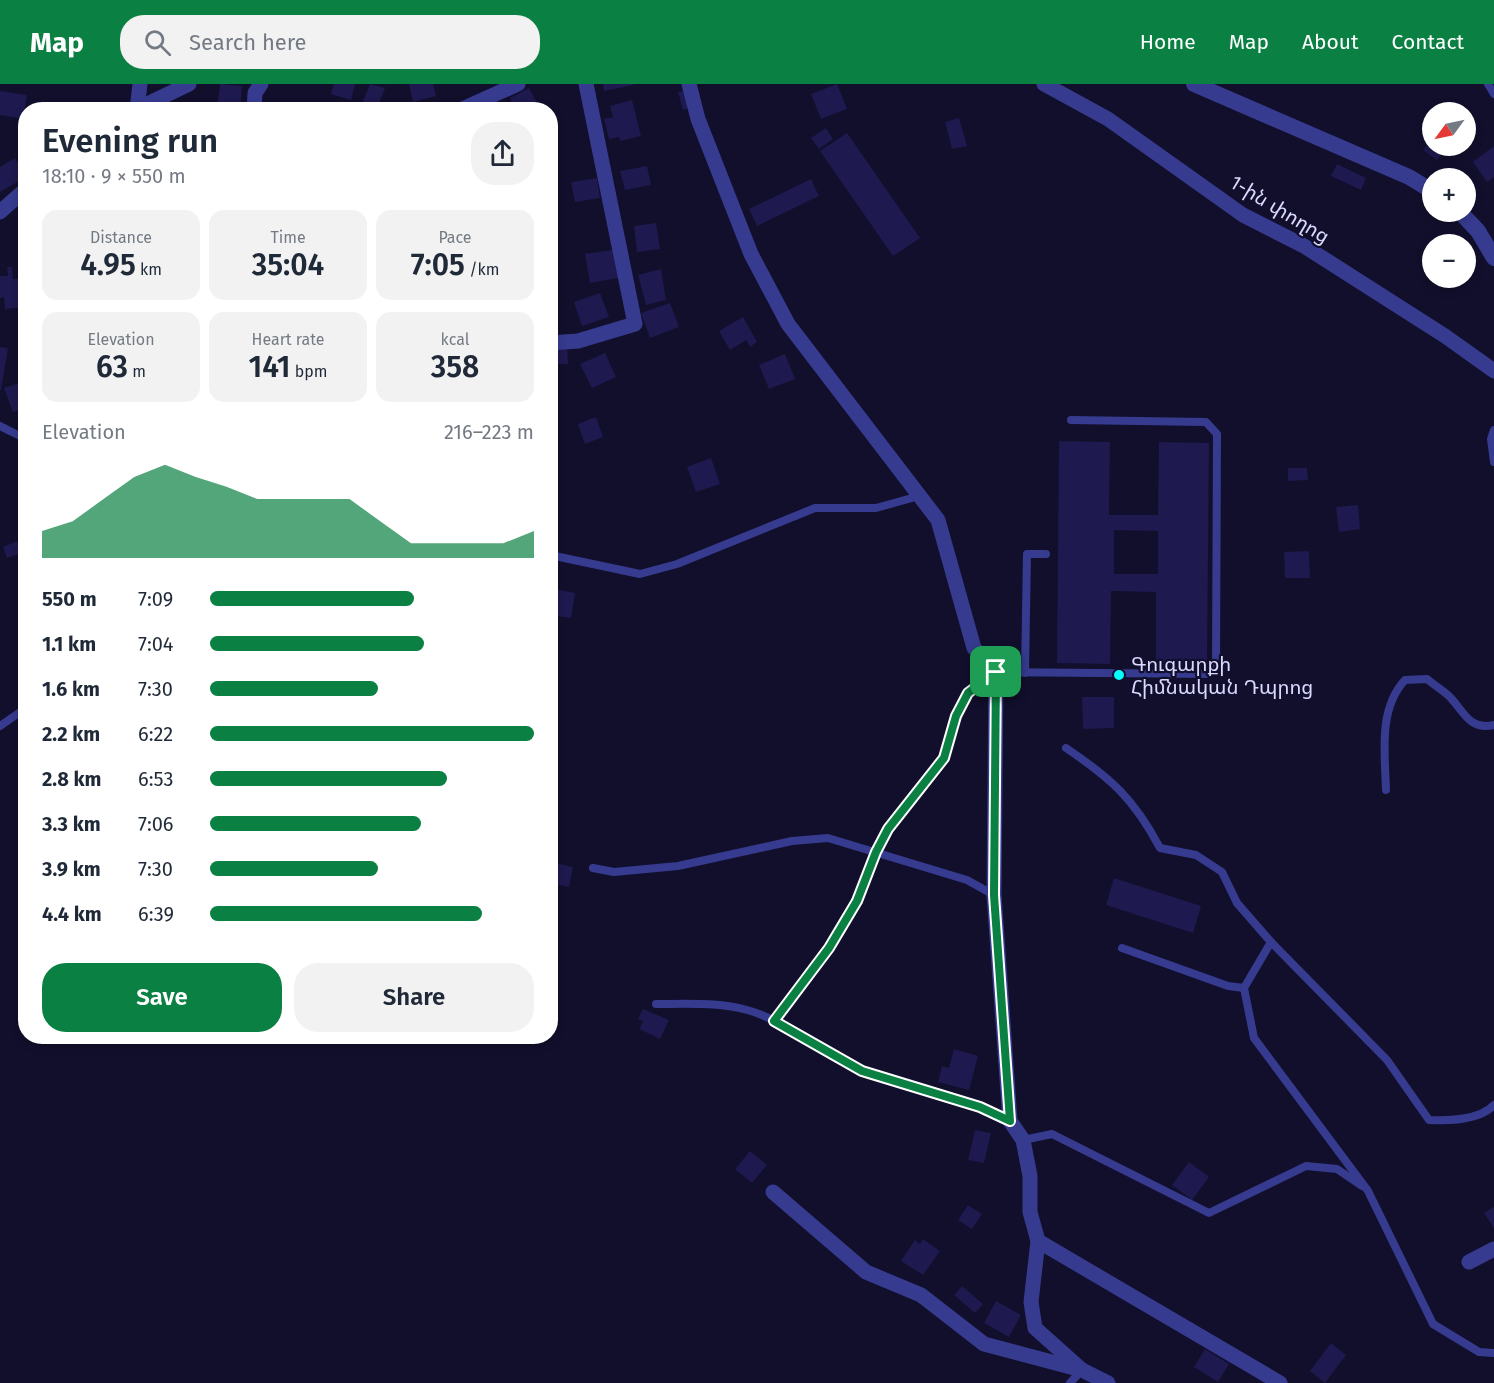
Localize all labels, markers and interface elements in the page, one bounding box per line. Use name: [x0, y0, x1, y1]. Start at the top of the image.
search box: [120, 15, 540, 69]
text: Map: [30, 26, 84, 59]
icon: search: [141, 26, 174, 59]
text: Search here: [189, 29, 307, 56]
text: Home: [1140, 29, 1196, 55]
text: Map: [1229, 29, 1269, 55]
text: About: [1302, 29, 1359, 55]
text: Contact: [1392, 29, 1464, 55]
north arrow: [1422, 102, 1476, 156]
map controls: [1422, 102, 1476, 288]
text: Evening run: [42, 121, 218, 161]
button: share: [471, 122, 534, 185]
text: 18:10 · 9 × 550 m: [42, 164, 186, 188]
button: +: [1422, 168, 1476, 222]
street label: 1-ին փողոց: [1226, 170, 1334, 248]
text: Distance: [90, 228, 152, 247]
text: Time: [270, 228, 306, 247]
text: Pace: [438, 228, 472, 247]
button: −: [1422, 234, 1476, 288]
text: 4.95: [80, 247, 136, 283]
text: 35:04: [252, 247, 324, 283]
text: 7:05: [411, 247, 465, 283]
text: km: [136, 260, 162, 279]
text: /km: [465, 260, 499, 279]
text: Elevation: [87, 330, 155, 349]
text: Heart rate: [252, 330, 324, 349]
text: kcal: [441, 330, 469, 349]
text: 63: [96, 349, 128, 385]
text: 141: [249, 349, 291, 385]
text: 358: [431, 349, 479, 385]
text: m: [128, 362, 146, 381]
text: bpm: [291, 362, 328, 381]
text: Elevation: [42, 420, 126, 444]
text: 216–223 m: [444, 420, 534, 444]
text: 550 m: [42, 587, 97, 611]
text: 7:09: [138, 587, 173, 611]
text: 1.1 km: [42, 632, 96, 656]
text: 7:04: [138, 632, 173, 656]
pin: [970, 646, 1021, 697]
place label: Գուգարքի Հիմնական Դպրոց: [1131, 652, 1313, 699]
icon: arrive: [979, 655, 1012, 688]
marker: Գուգարքի Հիմնական Դպրոց: [1112, 668, 1126, 682]
text: 1.6 km: [42, 677, 100, 701]
text: 7:30: [138, 677, 173, 701]
text: 2.2 km: [42, 722, 100, 746]
text: 6:22: [138, 722, 173, 746]
text: 2.8 km: [42, 767, 101, 791]
text: 6:53: [138, 767, 173, 791]
text: 3.3 km: [42, 812, 101, 836]
text: 7:06: [138, 812, 174, 836]
text: 3.9 km: [42, 857, 101, 881]
text: 7:30: [138, 857, 173, 881]
text: 4.4 km: [42, 902, 102, 926]
text: 6:39: [138, 902, 174, 926]
button: Save: [42, 963, 282, 1032]
button: Share: [294, 963, 534, 1032]

